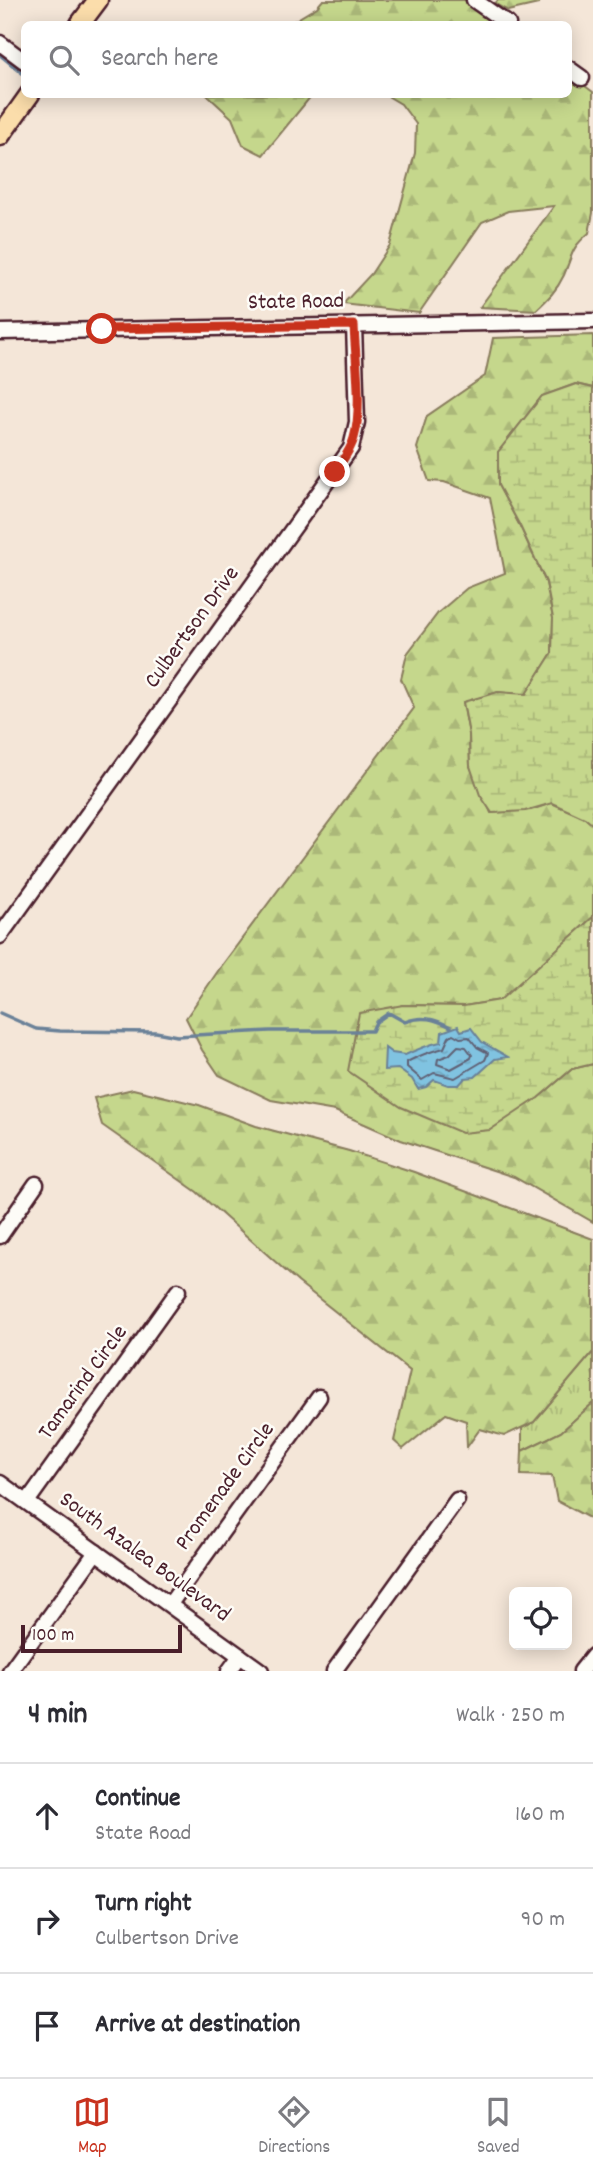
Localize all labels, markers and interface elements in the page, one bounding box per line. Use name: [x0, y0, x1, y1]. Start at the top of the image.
search box: [21, 21, 572, 98]
icon: search: [45, 41, 83, 79]
text: Search here: [101, 41, 219, 78]
street label: State Road: [248, 286, 344, 320]
route start: [86, 313, 117, 344]
route end: [319, 456, 350, 487]
street label: Culbertson Drive: [137, 560, 249, 696]
street label: Tamarind Circle: [31, 1319, 137, 1447]
street label: Promenade Circle: [168, 1416, 284, 1558]
street label: South Azalea Boulevard: [52, 1485, 236, 1631]
map controls: [509, 1587, 572, 1650]
button: locate: [509, 1587, 572, 1650]
scale bar: [21, 1622, 182, 1654]
text: 100 m: [32, 1623, 74, 1650]
text: 4 min: [28, 1695, 87, 1738]
text: Walk · 250 m: [456, 1700, 565, 1733]
text: Continue: [95, 1781, 180, 1818]
icon: ahead: [28, 1797, 66, 1835]
text: 160 m: [515, 1799, 565, 1832]
text: State Road: [95, 1818, 191, 1851]
text: Turn right: [95, 1886, 192, 1923]
icon: right: [28, 1902, 66, 1940]
text: 90 m: [521, 1904, 565, 1937]
text: Culbertson Drive: [95, 1923, 239, 1956]
icon: arrive: [28, 2007, 66, 2045]
text: Arrive at destination: [95, 2007, 300, 2044]
tab: Map: [73, 2093, 111, 2162]
tab: Directions: [258, 2093, 330, 2162]
tab: Saved: [477, 2093, 520, 2162]

